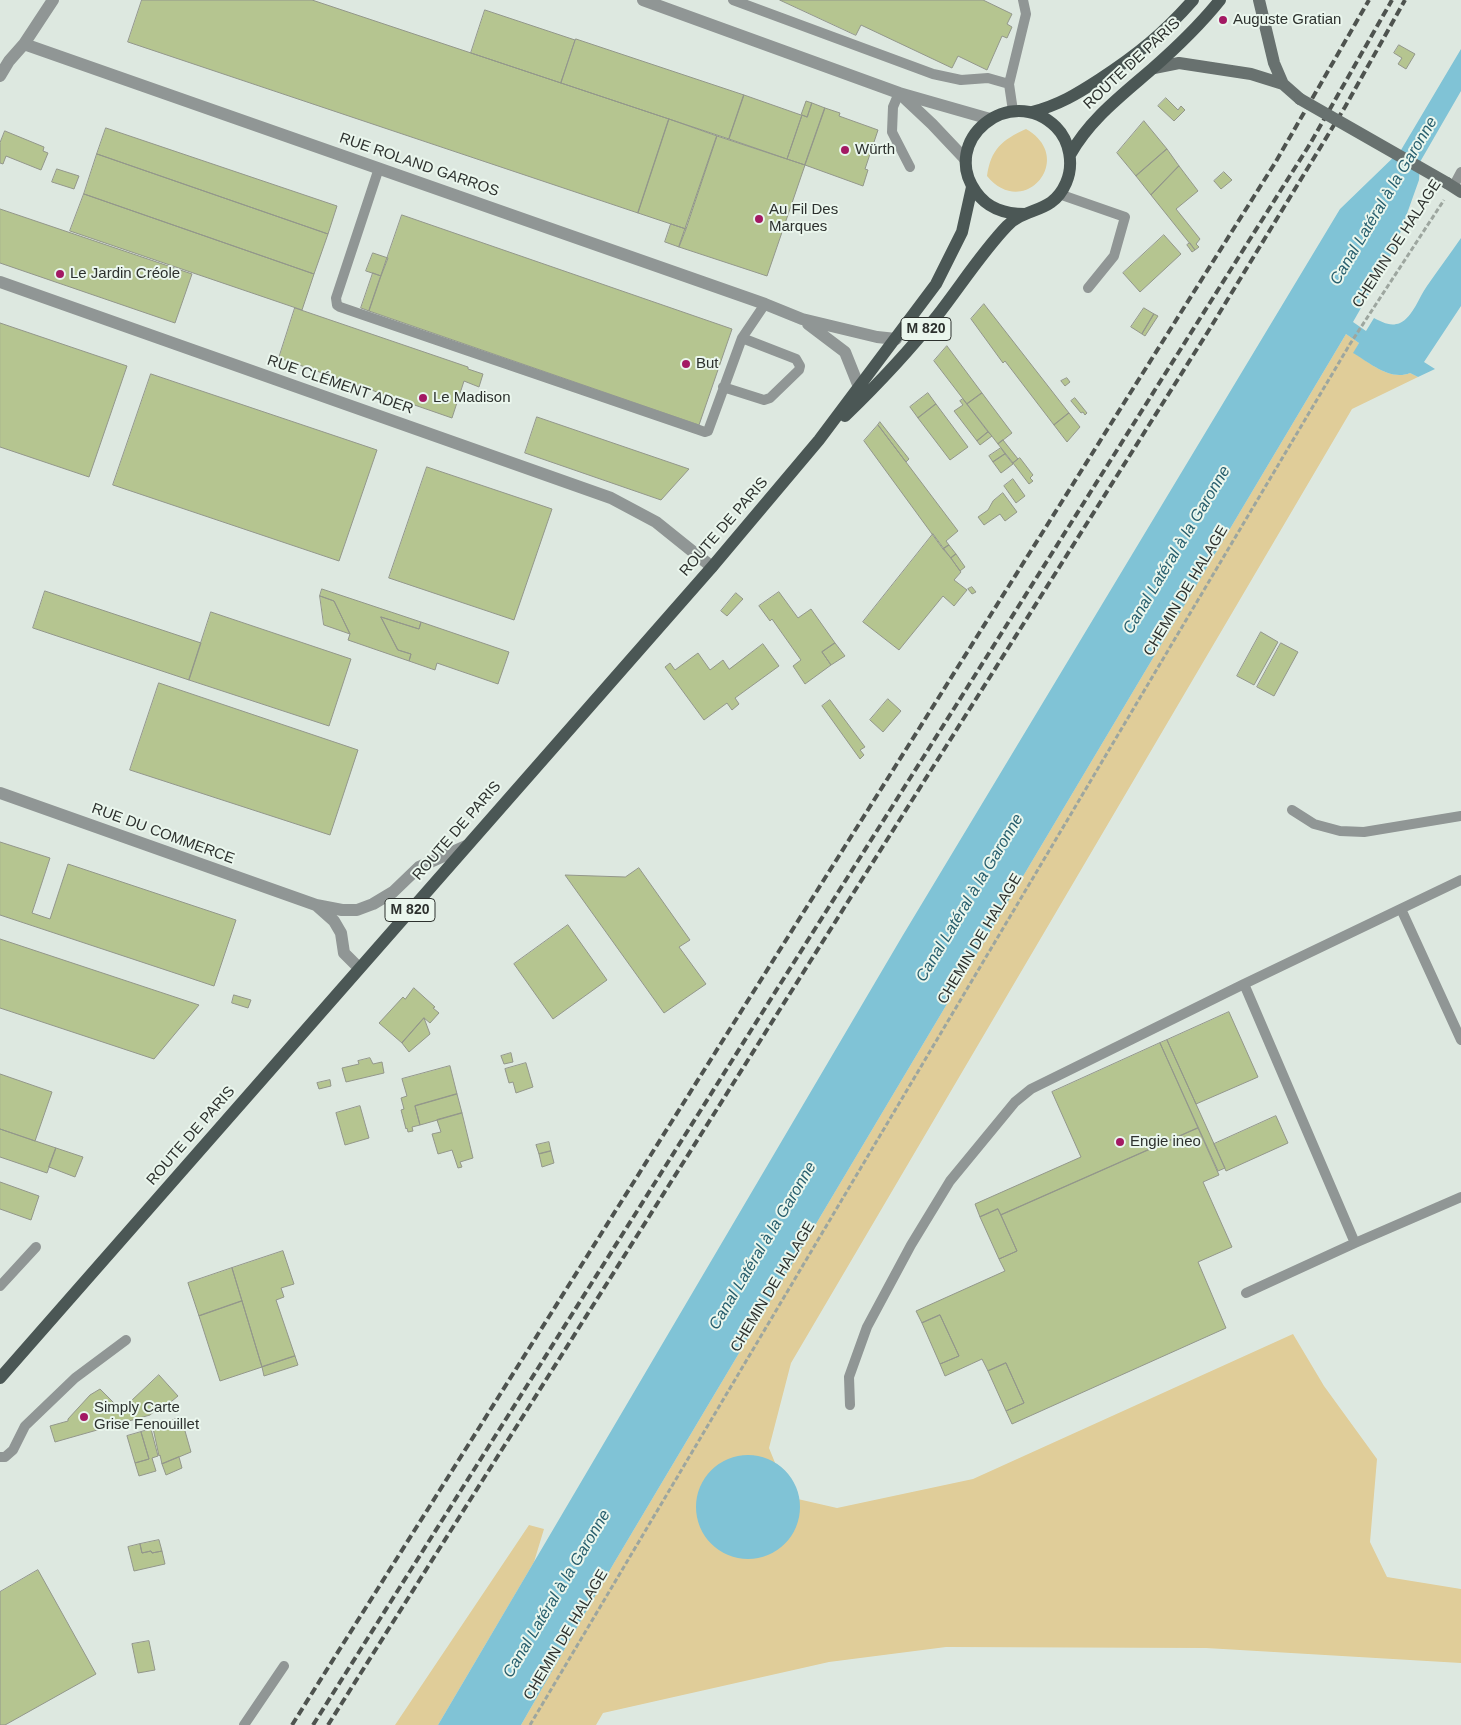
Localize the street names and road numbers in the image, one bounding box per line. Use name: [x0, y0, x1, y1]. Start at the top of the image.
street label: ROUTE DE PARIS: [1080, 15, 1184, 113]
street label: RUE ROLAND GARROS: [337, 129, 501, 201]
street label: CHEMIN DE HALAGE: [1349, 177, 1445, 311]
road number: M 820: [901, 318, 951, 340]
street label: RUE CLÉMENT ADER: [265, 352, 415, 418]
street label: ROUTE DE PARIS: [676, 474, 772, 580]
street label: CHEMIN DE HALAGE: [1140, 522, 1232, 660]
street label: ROUTE DE PARIS: [409, 778, 505, 884]
street label: RUE DU COMMERCE: [89, 800, 237, 868]
street label: CHEMIN DE HALAGE: [934, 870, 1026, 1008]
road number: M 820: [385, 898, 435, 922]
street label: ROUTE DE PARIS: [143, 1083, 239, 1189]
street label: CHEMIN DE HALAGE: [727, 1218, 819, 1356]
street label: CHEMIN DE HALAGE: [520, 1566, 612, 1704]

